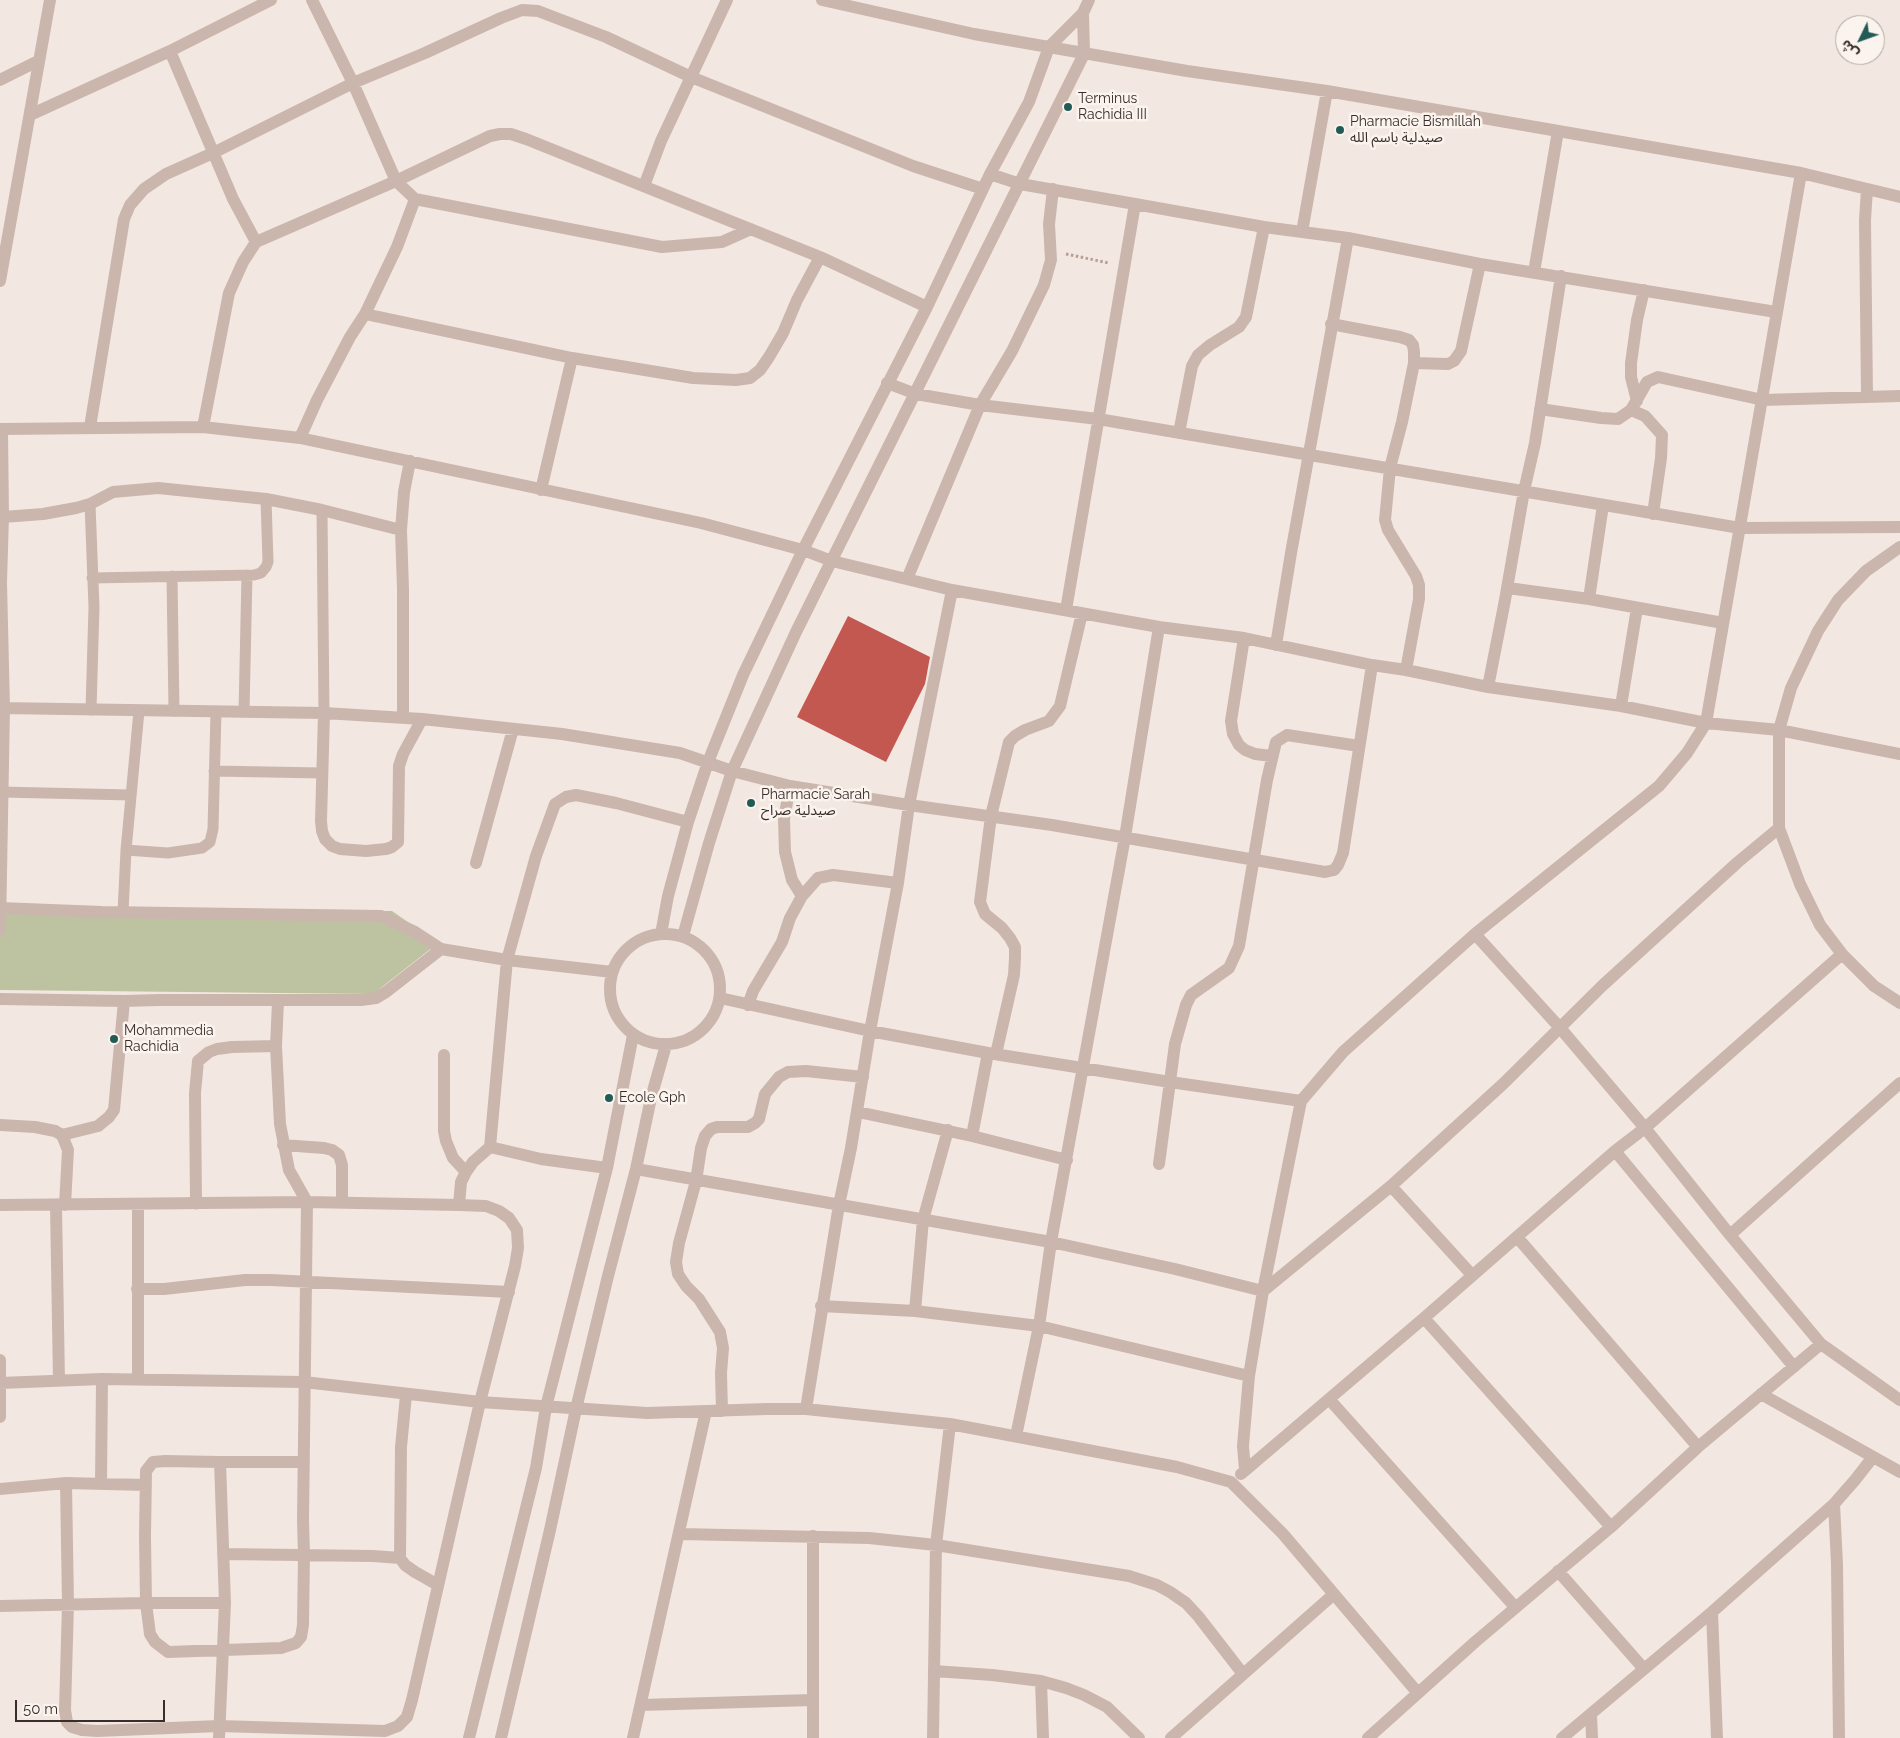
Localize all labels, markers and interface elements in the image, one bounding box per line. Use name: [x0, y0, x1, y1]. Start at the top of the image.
north arrow: [1835, 15, 1885, 65]
text: ش: [1837, 37, 1862, 62]
place label: Terminus Rachidia III: [1078, 91, 1147, 124]
marker: Terminus Rachidia III: [1062, 101, 1074, 113]
place label: Pharmacie Bismillah صيدلية باسم الله: [1350, 114, 1481, 146]
marker: Pharmacie Bismillah صيدلية باسم الله: [1334, 124, 1346, 136]
place label: Pharmacie Sarah صيدلية صراح: [761, 787, 870, 820]
marker: Pharmacie Sarah صيدلية صراح: [745, 797, 757, 809]
place label: Mohammedia Rachidia: [124, 1023, 214, 1056]
marker: Mohammedia Rachidia: [108, 1033, 120, 1045]
place label: Ecole Gph: [619, 1090, 686, 1106]
marker: Ecole Gph: [603, 1092, 615, 1104]
scale bar: [18, 1690, 168, 1722]
text: 50 m: [23, 1700, 58, 1718]

